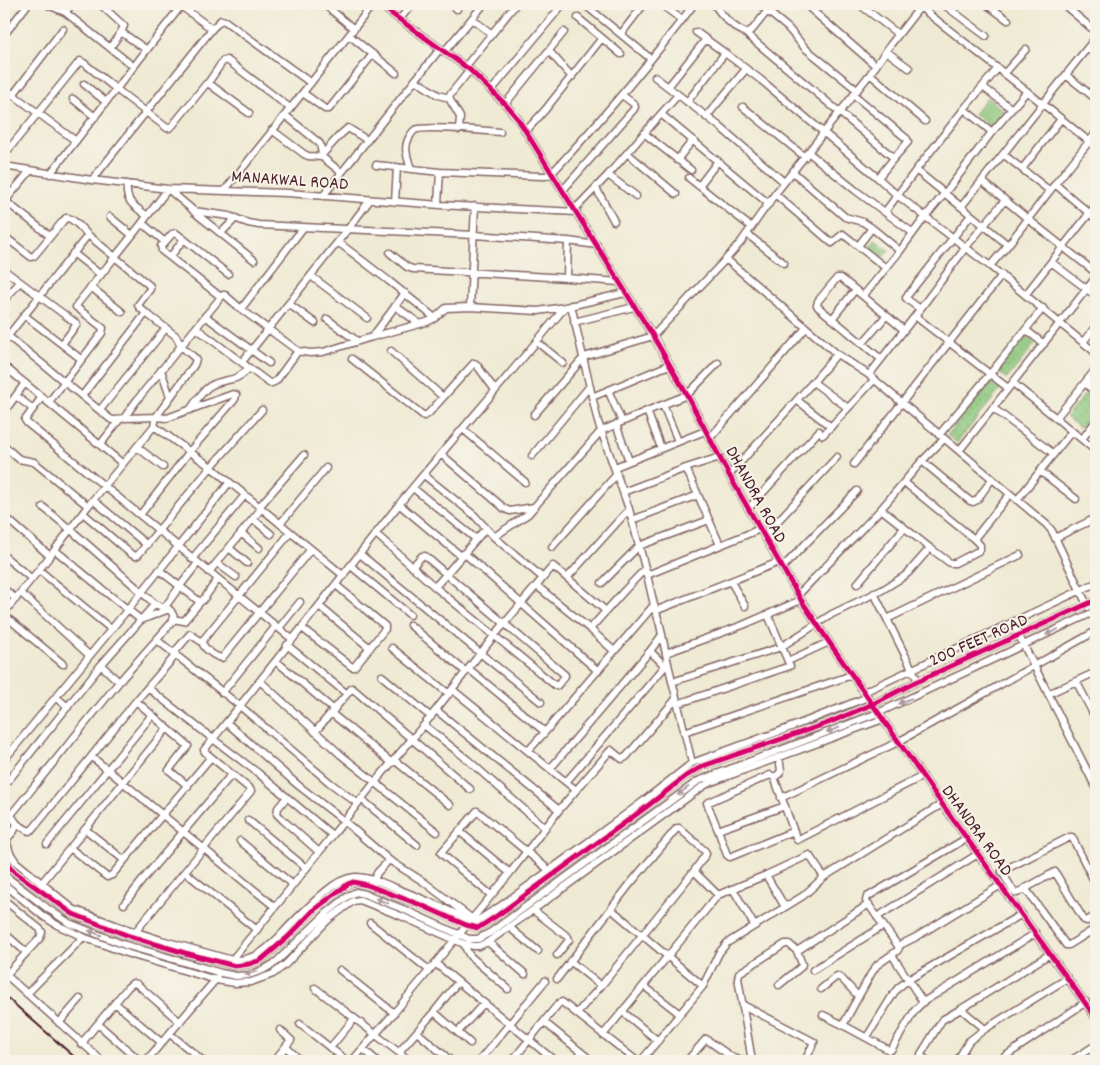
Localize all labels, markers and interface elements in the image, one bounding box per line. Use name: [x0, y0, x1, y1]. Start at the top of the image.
street label: MANAKWAL ROAD: [230, 165, 349, 198]
street label: DHANDRA ROAD: [718, 442, 792, 548]
street label: 200 FEET ROAD: [926, 608, 1032, 674]
one-way arrow: [1045, 629, 1059, 637]
one-way arrow: [898, 697, 912, 705]
one-way arrow: [825, 726, 840, 734]
street label: DHANDRA ROAD: [934, 781, 1018, 882]
one-way arrow: [677, 786, 690, 797]
one-way arrow: [374, 897, 389, 905]
one-way arrow: [88, 929, 103, 936]
one-way arrow: [244, 969, 259, 977]

